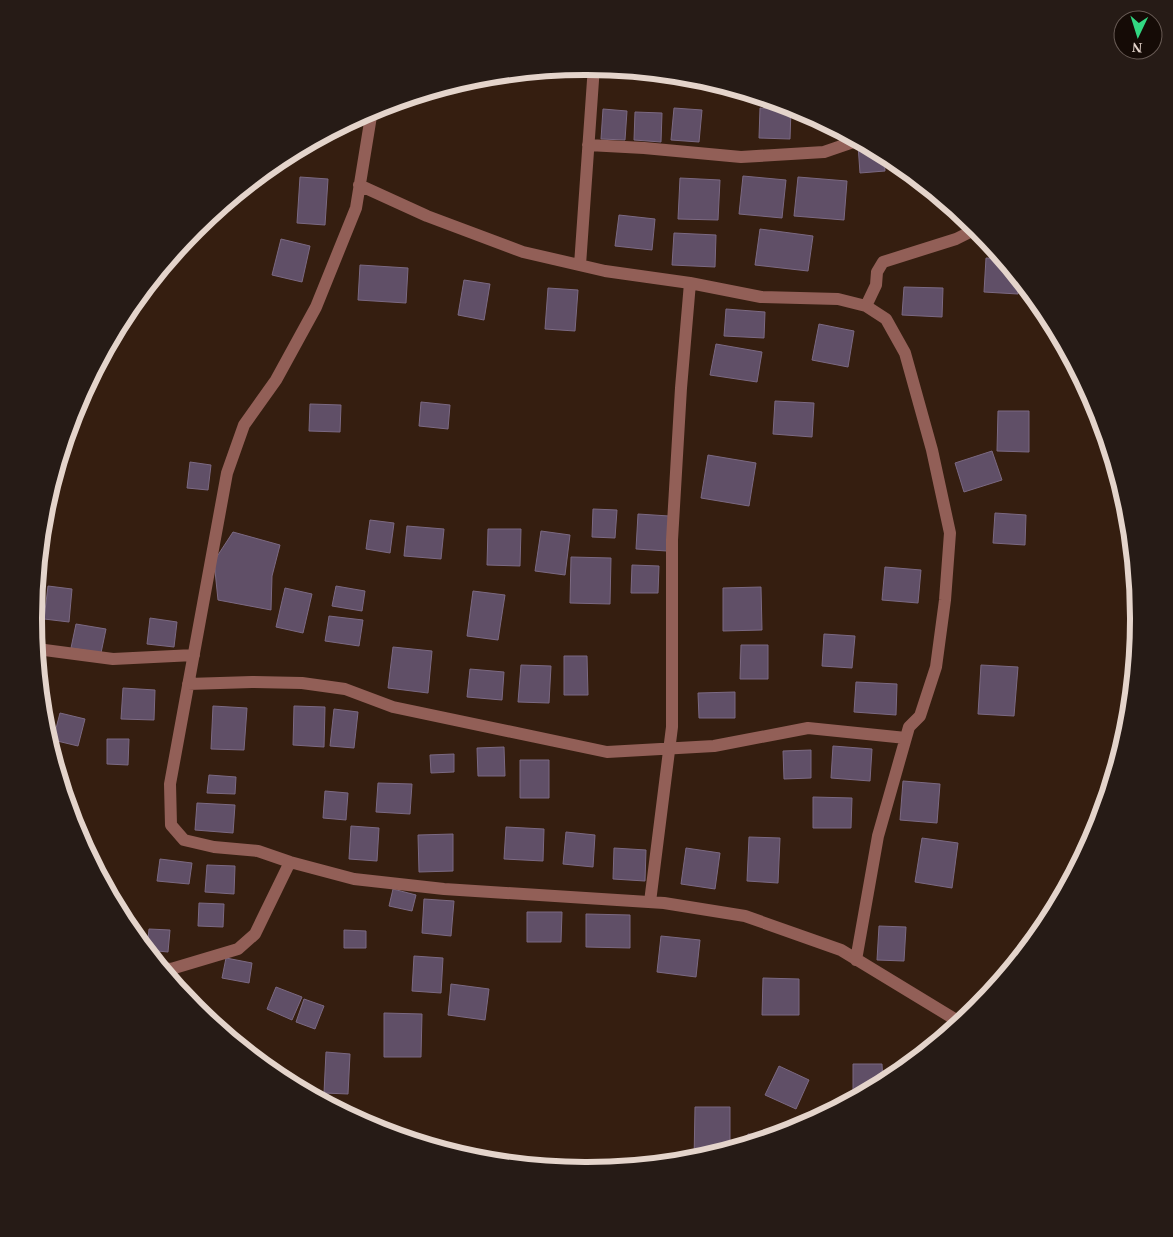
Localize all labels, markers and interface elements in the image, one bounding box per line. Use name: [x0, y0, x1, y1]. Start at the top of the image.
north arrow: [1113, 10, 1163, 60]
text: N: [1132, 40, 1143, 55]

